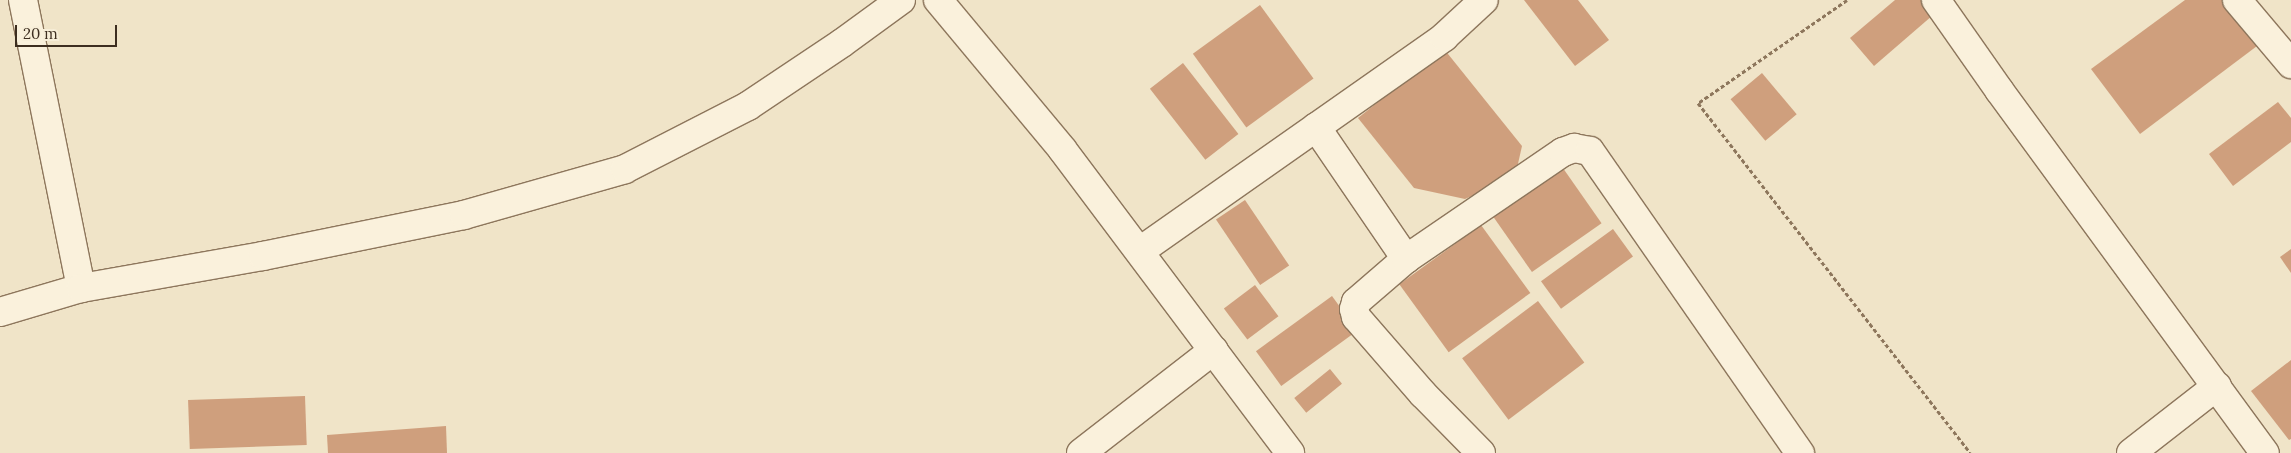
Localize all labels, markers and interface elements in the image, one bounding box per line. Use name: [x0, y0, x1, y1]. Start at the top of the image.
scale bar: [18, 15, 120, 47]
text: 20 m: [23, 24, 58, 43]

